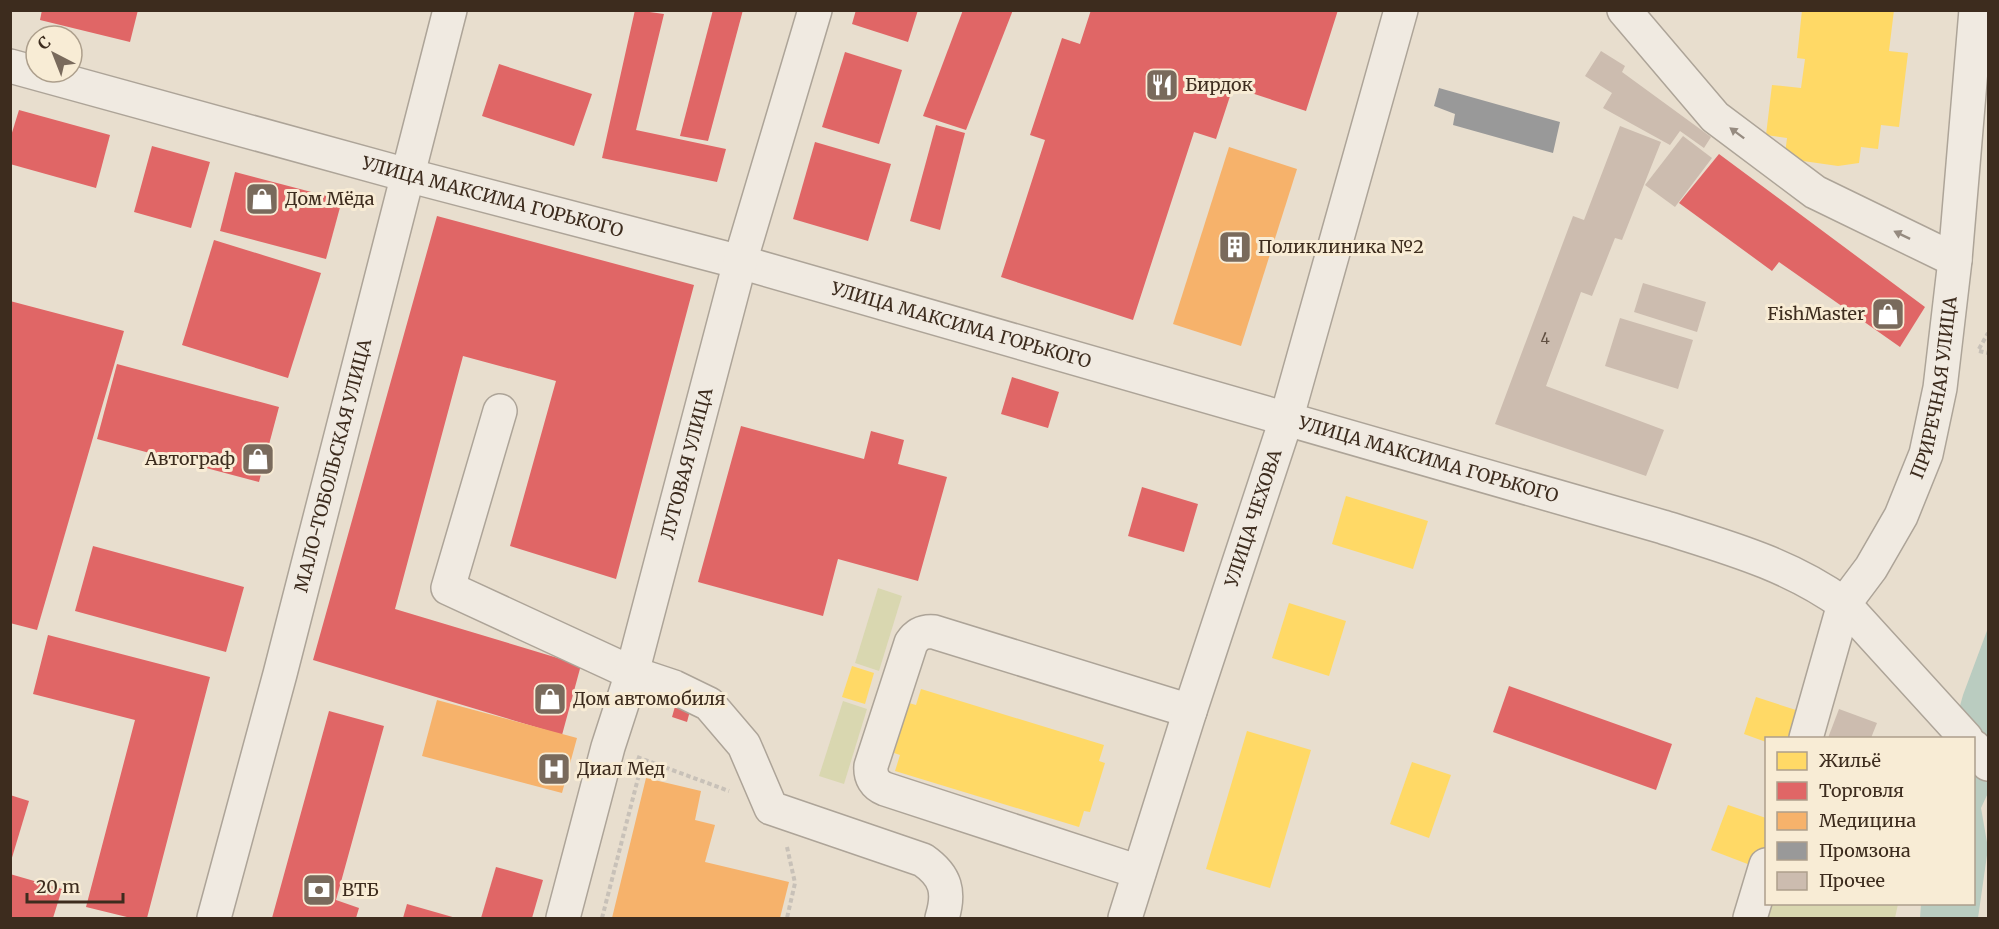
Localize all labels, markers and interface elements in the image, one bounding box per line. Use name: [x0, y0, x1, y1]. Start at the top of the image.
north arrow: [24, 24, 84, 84]
text: С: [33, 32, 55, 54]
restaurant icon: Бирдок: [1144, 67, 1180, 103]
place label: Бирдок: [1185, 73, 1253, 96]
one-way arrow: [1729, 128, 1744, 140]
street label: УЛИЦА МАКСИМА ГОРЬКОГО: [358, 151, 626, 242]
shop icon: Дом Мёда: [244, 181, 280, 217]
place label: Дом Мёда: [285, 187, 375, 210]
building icon: Поликлиника №2: [1217, 229, 1253, 265]
one-way arrow: [1893, 230, 1911, 240]
place label: Поликлиника №2: [1258, 235, 1424, 258]
street label: УЛИЦА МАКСИМА ГОРЬКОГО: [828, 277, 1094, 373]
street label: ПРИРЕЧНАЯ УЛИЦА: [1905, 295, 1962, 482]
shop icon: FishMaster: [1870, 296, 1906, 332]
place label: FishMaster: [1767, 302, 1865, 325]
house number: 4: [1540, 329, 1550, 348]
street label: МАЛО-ТОБОЛЬСКАЯ УЛИЦА: [289, 336, 376, 594]
street label: ЛУГОВАЯ УЛИЦА: [656, 385, 718, 542]
street label: УЛИЦА МАКСИМА ГОРЬКОГО: [1295, 411, 1561, 507]
shop icon: Автограф: [240, 441, 276, 477]
street label: УЛИЦА ЧЕХОВА: [1219, 446, 1287, 591]
place label: Автограф: [144, 447, 235, 470]
shop icon: Дом автомобиля: [532, 681, 568, 717]
place label: Дом автомобиля: [573, 687, 726, 710]
legend: [1765, 737, 1975, 905]
text: Жильё: [1819, 749, 1881, 772]
hospital icon: Диал Мед: [536, 751, 572, 787]
place label: Диал Мед: [577, 757, 665, 780]
text: Торговля: [1819, 779, 1904, 802]
text: Медицина: [1819, 809, 1916, 832]
text: Промзона: [1819, 839, 1911, 862]
scale bar: [27, 866, 123, 904]
text: Прочее: [1819, 869, 1885, 892]
bank icon: ВТБ: [301, 872, 337, 908]
text: 20 m: [36, 875, 80, 898]
place label: ВТБ: [342, 878, 379, 901]

